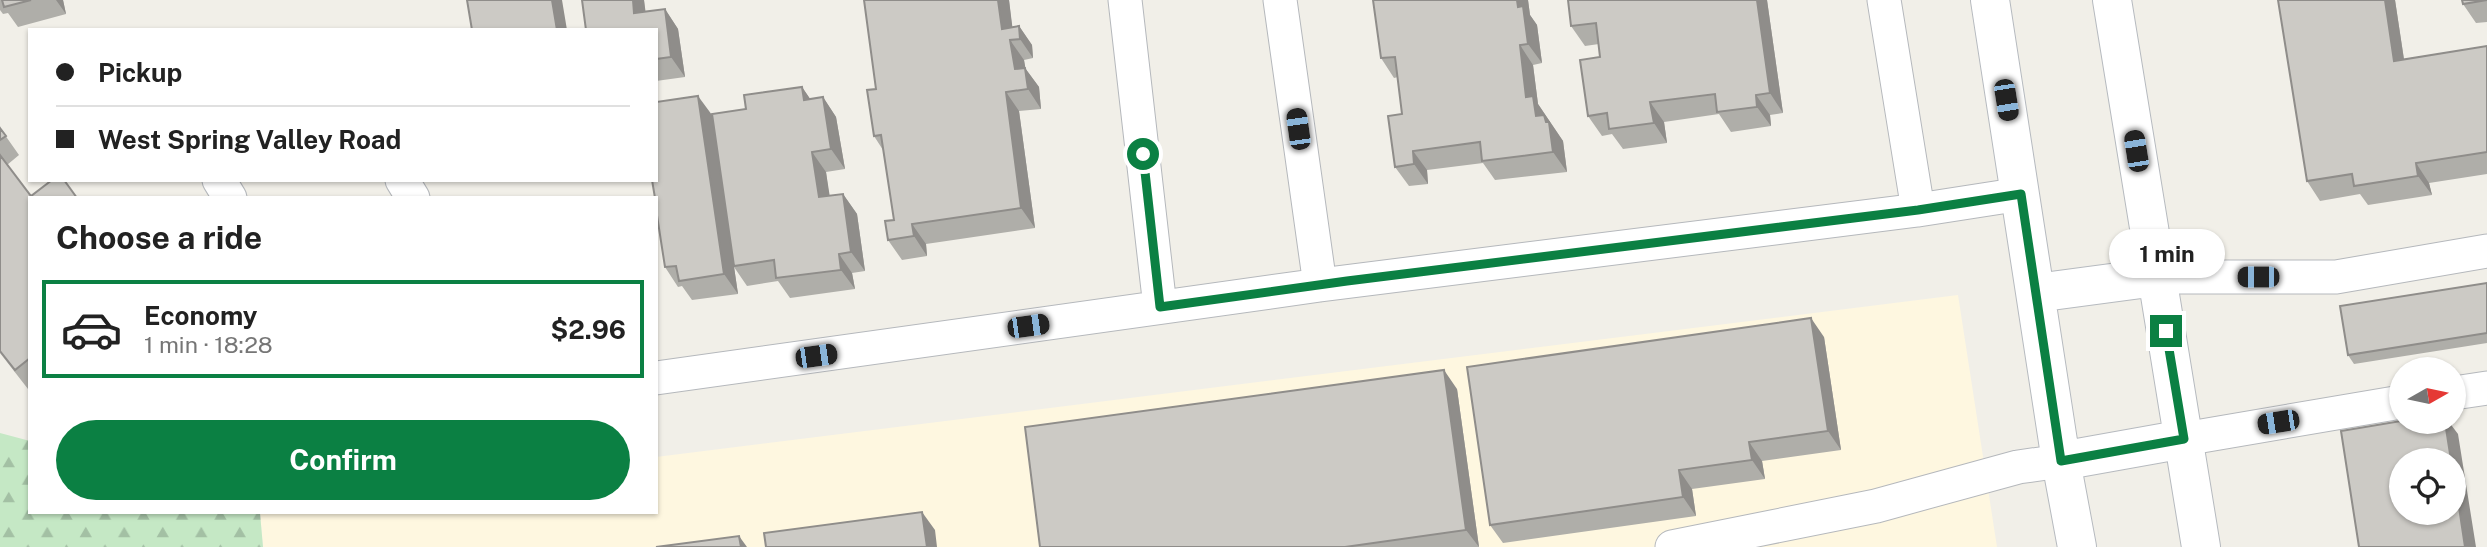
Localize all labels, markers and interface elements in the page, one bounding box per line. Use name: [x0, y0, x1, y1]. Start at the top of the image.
text: Pickup: [98, 57, 182, 88]
car: [1993, 78, 2020, 122]
car: [1285, 107, 1312, 151]
text: West Spring Valley Road: [98, 124, 401, 155]
car: [2123, 129, 2150, 173]
route start: [1127, 138, 1159, 170]
text: Choose a ride: [56, 219, 262, 256]
callout: 1 min: [2108, 230, 2224, 278]
text: 1 min: [2139, 240, 2195, 267]
car: [2238, 267, 2280, 288]
icon: car: [60, 298, 123, 361]
text: Economy: [144, 300, 257, 331]
car: [1006, 313, 1051, 339]
text: $2.96: [551, 314, 626, 345]
route end: [2150, 315, 2182, 347]
text: 1 min · 18:28: [144, 331, 273, 358]
car: [794, 343, 839, 369]
north arrow: [2389, 357, 2466, 434]
map controls: [2389, 357, 2466, 525]
car: [2256, 408, 2301, 436]
button: Confirm: [56, 420, 630, 500]
button: locate: [2389, 448, 2466, 525]

